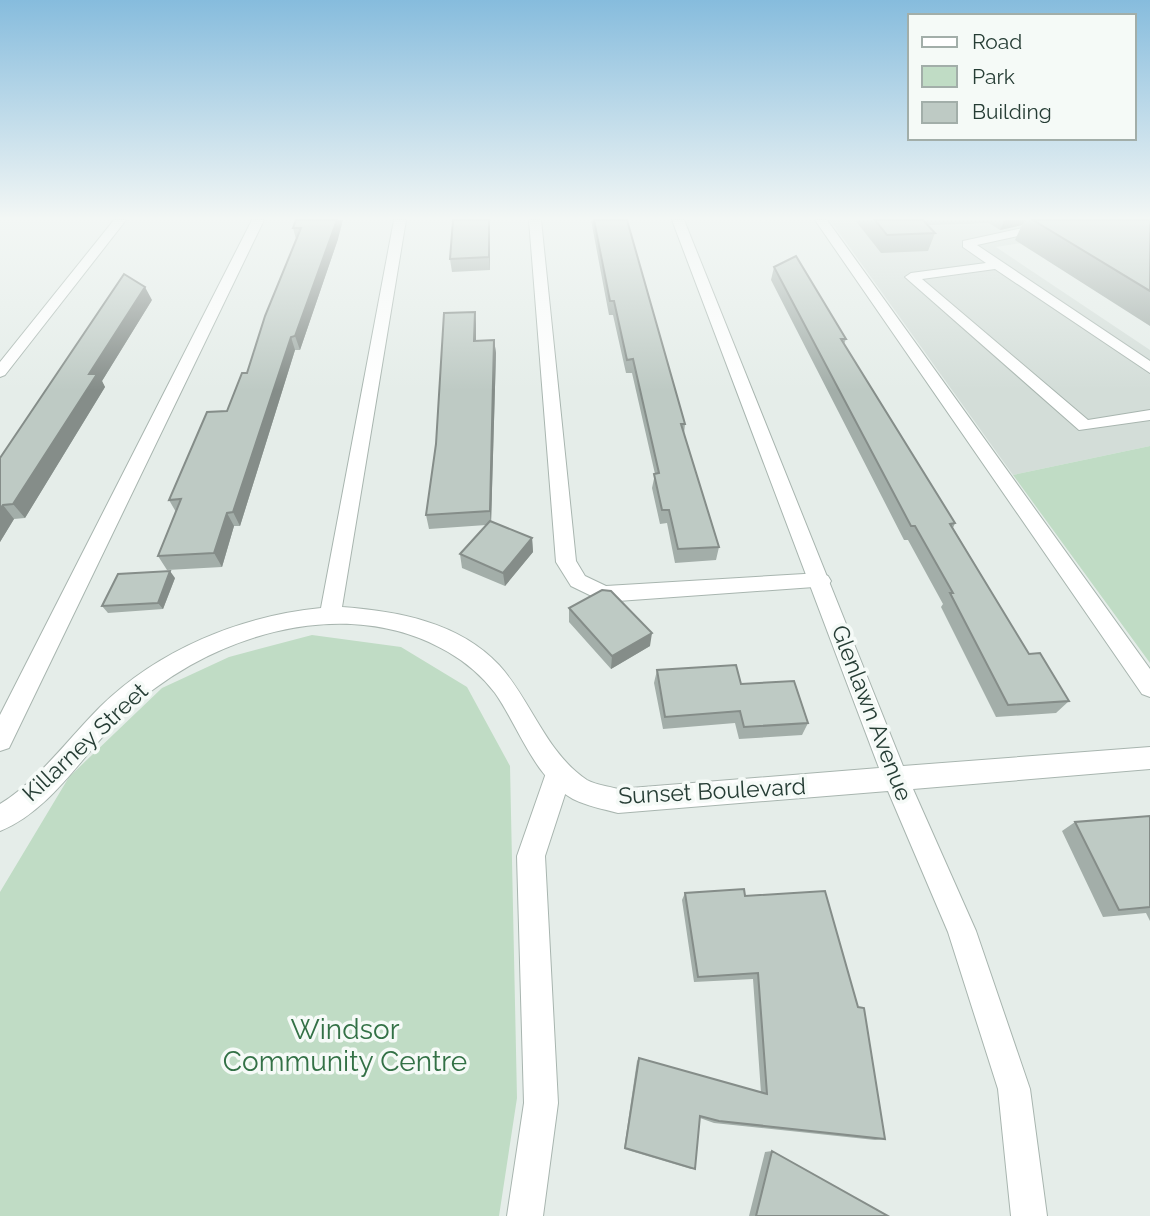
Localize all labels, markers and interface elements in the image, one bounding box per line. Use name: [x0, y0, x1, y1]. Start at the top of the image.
legend: [908, 14, 1136, 140]
text: Road: [972, 29, 1022, 54]
text: Park: [972, 64, 1015, 89]
text: Building: [972, 99, 1052, 124]
street label: Glenlawn Avenue: [827, 621, 918, 804]
street label: Killarney Street: [17, 677, 153, 806]
street label: Sunset Boulevard: [618, 772, 806, 809]
park label: Windsor Community Centre: [223, 1013, 467, 1078]

